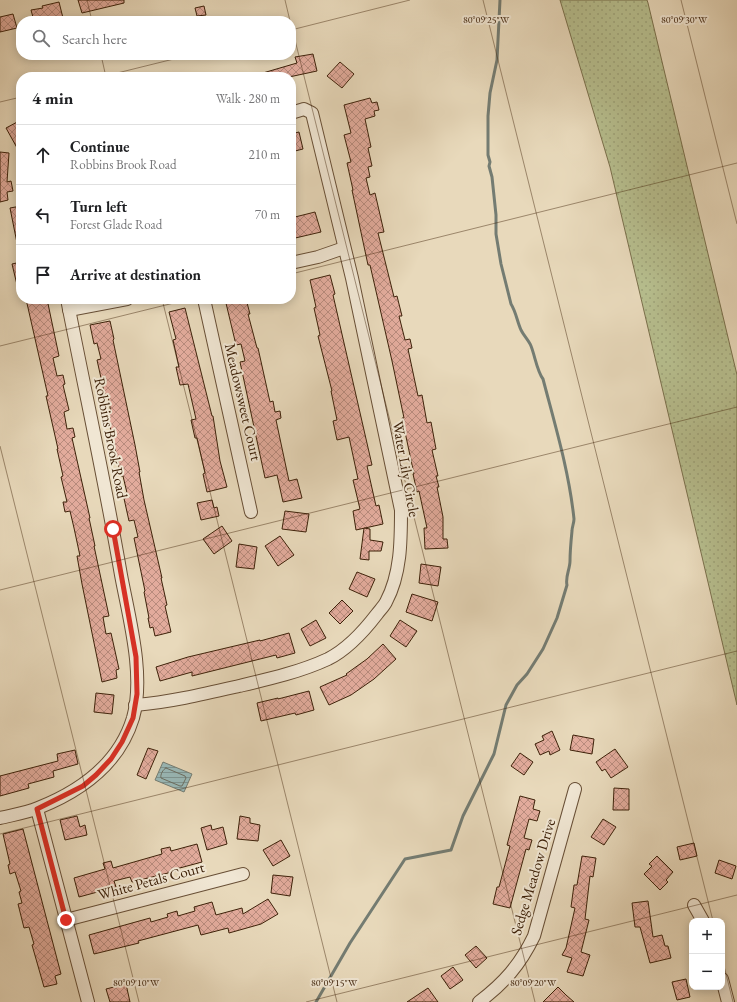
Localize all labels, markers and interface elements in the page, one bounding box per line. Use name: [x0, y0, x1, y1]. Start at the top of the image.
text: 80°09'25"W: [463, 13, 510, 26]
text: 80°09'30"W: [661, 13, 708, 26]
search box: [16, 16, 296, 60]
icon: search: [30, 27, 52, 49]
text: Search here: [62, 29, 127, 48]
text: 4 min: [32, 87, 73, 109]
text: Walk · 280 m: [216, 90, 280, 107]
text: Continue: [70, 137, 130, 156]
icon: ahead: [32, 144, 54, 166]
text: 210 m: [249, 146, 280, 163]
text: Robbins Brook Road: [70, 156, 177, 173]
text: Turn left: [70, 197, 127, 216]
icon: left: [32, 204, 54, 226]
text: 70 m: [255, 206, 280, 223]
text: Forest Glade Road: [70, 216, 162, 233]
icon: arrive: [32, 264, 54, 286]
text: Arrive at destination: [70, 265, 201, 284]
street label: Meadowsweet Court: [221, 341, 266, 463]
street label: Robbins Brook Road: [90, 376, 133, 500]
street label: Water Lily Circle: [389, 419, 424, 519]
route start: [104, 520, 122, 538]
street label: Sedge Meadow Drive: [506, 816, 559, 937]
street label: White Petals Court: [95, 857, 207, 904]
route end: [57, 911, 75, 929]
map controls: [689, 918, 725, 990]
button: +: [689, 918, 725, 954]
button: −: [689, 954, 725, 990]
text: 80°09'10"W: [113, 976, 160, 989]
text: 80°09'15"W: [311, 976, 358, 989]
text: 80°09'20"W: [510, 976, 557, 989]

